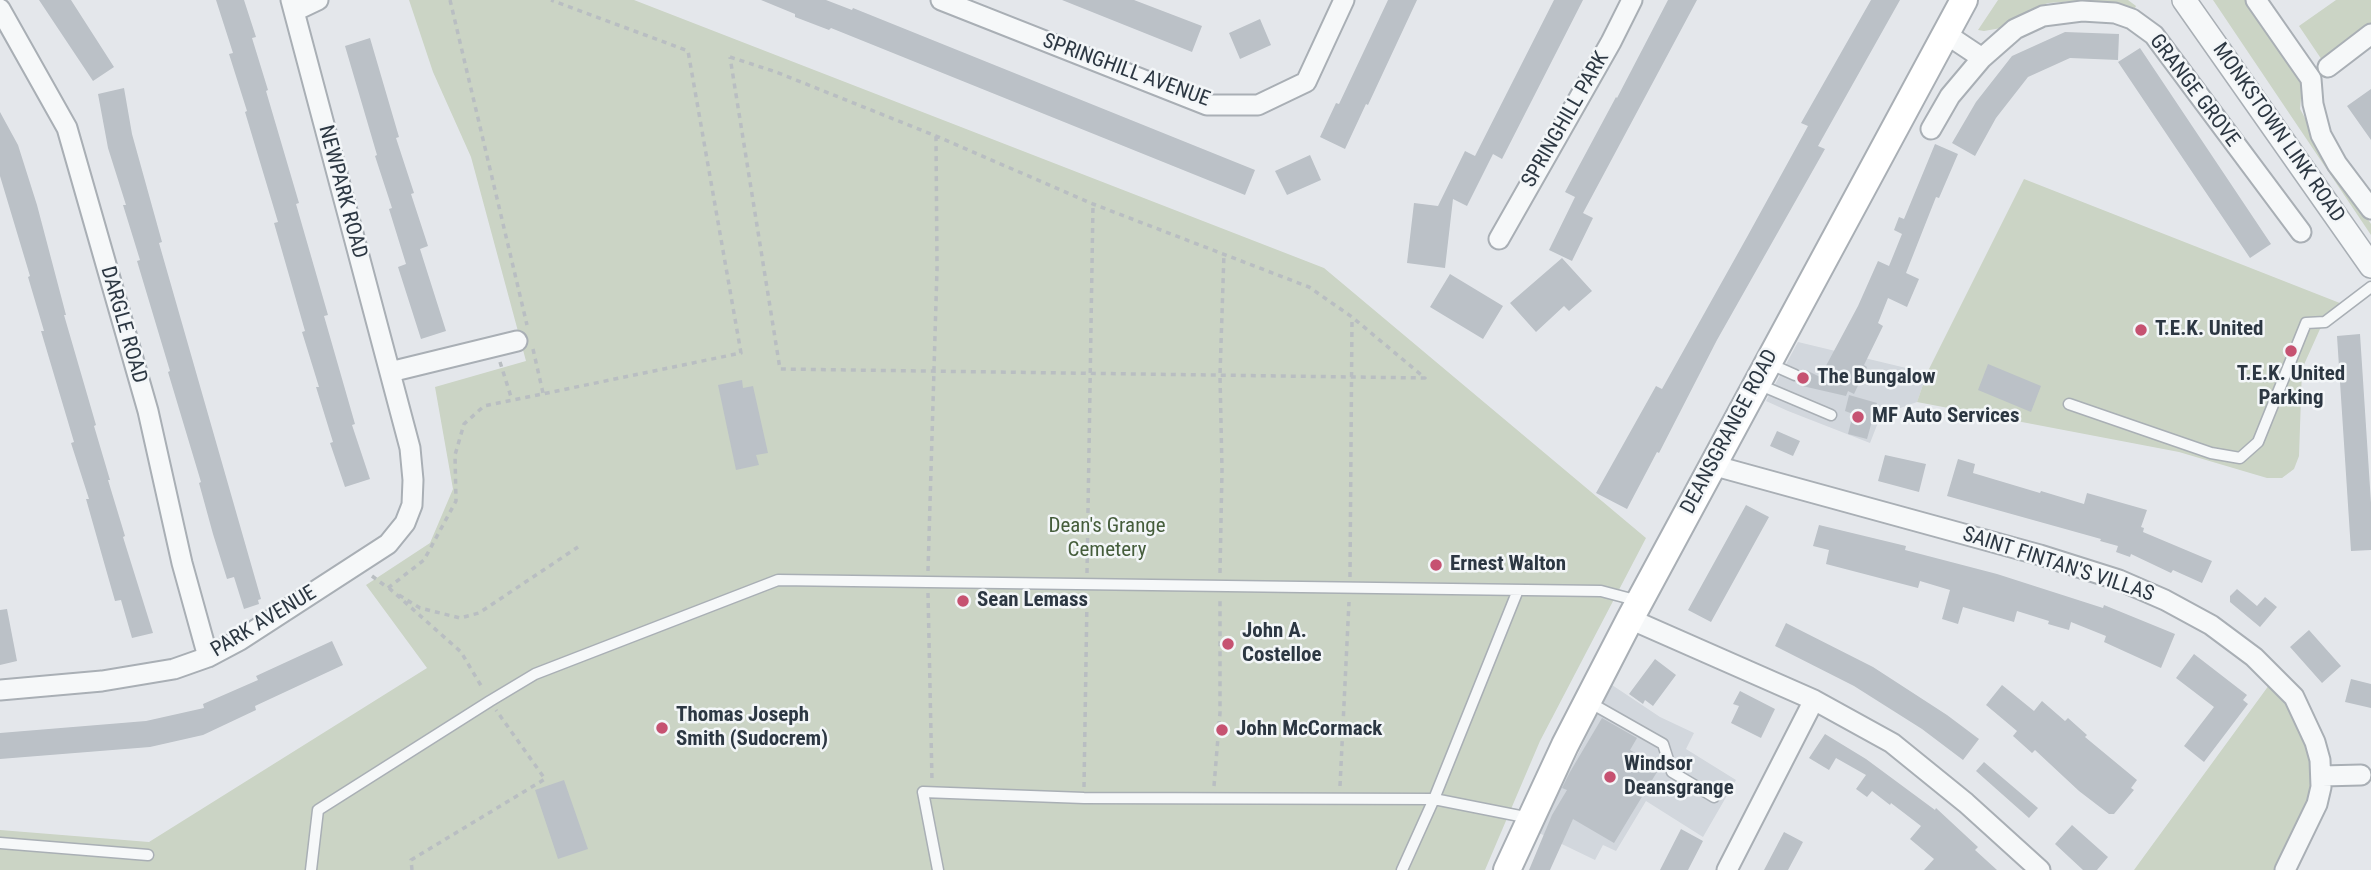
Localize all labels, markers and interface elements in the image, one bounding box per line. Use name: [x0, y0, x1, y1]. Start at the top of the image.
street label: SPRINGHILL AVENUE: [1039, 29, 1213, 113]
street label: GRANGE GROVE: [2143, 30, 2245, 152]
street label: MONKSTOWN LINK ROAD: [2207, 38, 2349, 228]
street label: SPRINGHILL PARK: [1517, 48, 1615, 192]
street label: NEWPARK ROAD: [312, 123, 372, 261]
street label: DARGLE ROAD: [94, 264, 152, 386]
place label: T.E.K. United: [2155, 317, 2263, 343]
marker: T.E.K. United: [2133, 322, 2149, 338]
marker: T.E.K. United Parking: [2283, 343, 2299, 359]
street label: DEANSGRANGE ROAD: [1676, 346, 1784, 518]
place label: T.E.K. United Parking: [2237, 362, 2345, 412]
place label: The Bungalow: [1817, 365, 1936, 391]
marker: The Bungalow: [1795, 370, 1811, 386]
place label: MF Auto Services: [1872, 404, 2019, 430]
marker: MF Auto Services: [1850, 409, 1866, 425]
park label: Dean's Grange Cemetery: [1048, 514, 1166, 564]
street label: SAINT FINTAN'S VILLAS: [1959, 522, 2157, 608]
place label: Ernest Walton: [1450, 552, 1566, 578]
marker: Ernest Walton: [1428, 557, 1444, 573]
street label: PARK AVENUE: [207, 581, 321, 663]
place label: Sean Lemass: [977, 588, 1088, 614]
marker: Sean Lemass: [955, 593, 971, 609]
place label: John A. Costelloe: [1242, 619, 1322, 669]
marker: John A. Costelloe: [1220, 636, 1236, 652]
place label: Thomas Joseph Smith (Sudocrem): [676, 703, 828, 753]
place label: John McCormack: [1236, 717, 1382, 743]
marker: Thomas Joseph Smith (Sudocrem): [654, 720, 670, 736]
marker: John McCormack: [1214, 722, 1230, 738]
place label: Windsor Deansgrange: [1624, 752, 1734, 802]
marker: Windsor Deansgrange: [1602, 769, 1618, 785]

